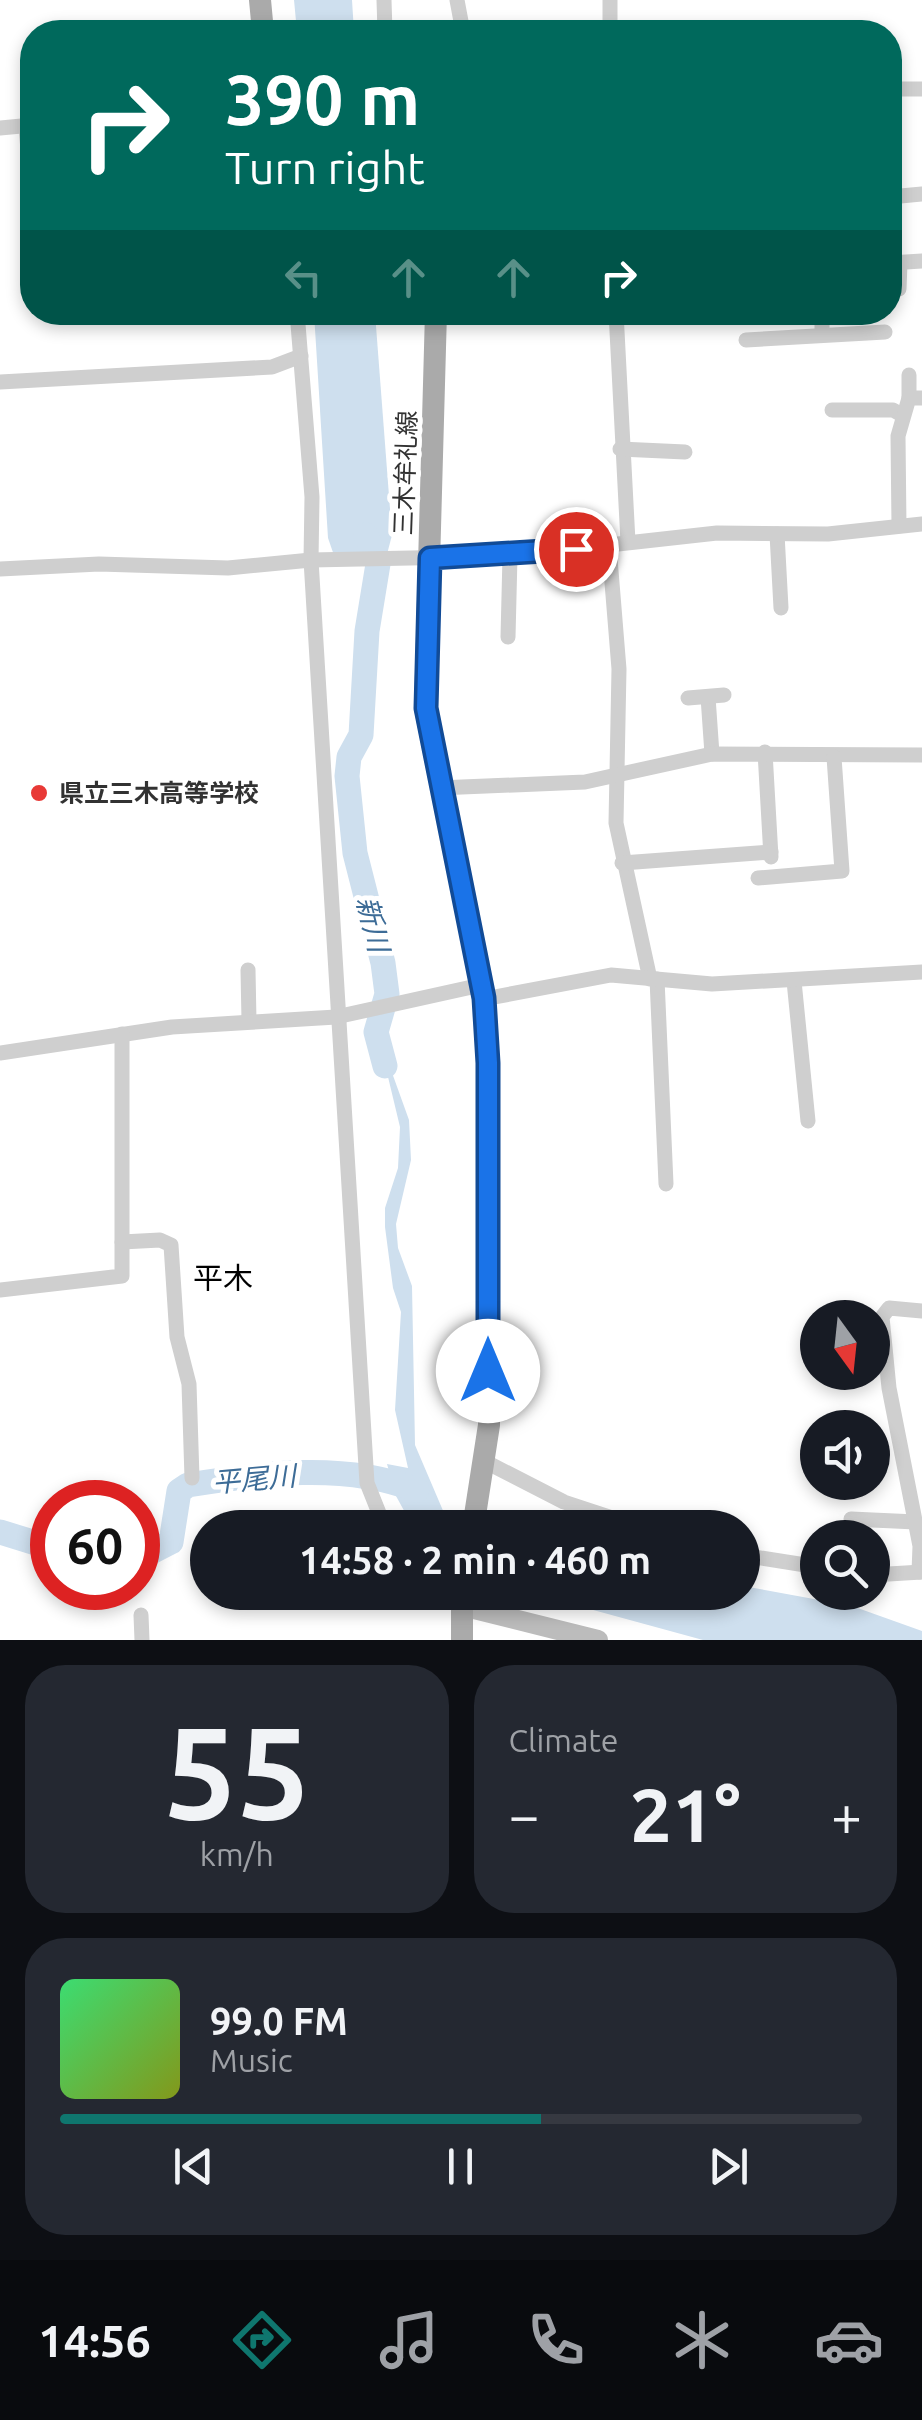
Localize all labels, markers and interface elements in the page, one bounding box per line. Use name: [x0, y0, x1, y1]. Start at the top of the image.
icon: right: [60, 60, 190, 190]
text: 390 m: [225, 60, 420, 138]
text: Turn right: [225, 142, 425, 193]
icon: left: [276, 250, 331, 305]
icon: ahead: [381, 250, 436, 305]
icon: ahead: [486, 250, 541, 305]
icon: right: [591, 250, 646, 305]
street label: 三木牟礼線: [389, 410, 421, 536]
pin: [534, 507, 619, 592]
icon: arrive: [549, 522, 604, 577]
place label: 県立三木高等学校: [59, 779, 259, 807]
marker: 県立三木高等学校: [28, 782, 50, 804]
water label: 新川: [352, 893, 396, 958]
district label: 平木: [193, 1261, 253, 1295]
north arrow: [800, 1300, 890, 1390]
map controls: [800, 1300, 890, 1610]
position arrow: [436, 1319, 540, 1423]
button: sound: [800, 1410, 890, 1500]
water label: 平尾川: [211, 1459, 300, 1498]
speed limit sign: 60: [30, 1480, 160, 1610]
button: search: [800, 1520, 890, 1610]
text: 14:58 · 2 min · 460 m: [299, 1539, 651, 1581]
text: 55: [163, 1698, 310, 1844]
text: Climate: [509, 1722, 619, 1758]
text: 21°: [630, 1772, 741, 1856]
text: −: [509, 1784, 540, 1845]
text: +: [831, 1784, 862, 1845]
text: km/h: [200, 1836, 274, 1872]
text: 99.0 FM: [210, 2000, 348, 2042]
text: Music: [210, 2042, 293, 2078]
icon: previous: [166, 2139, 221, 2194]
icon: pause: [433, 2139, 488, 2194]
icon: next: [701, 2139, 756, 2194]
icon: directions: [227, 2305, 297, 2375]
icon: music: [374, 2305, 444, 2375]
icon: phone: [521, 2305, 591, 2375]
icon: climate: [667, 2305, 737, 2375]
icon: car: [814, 2305, 884, 2375]
text: 14:56: [38, 2315, 151, 2366]

